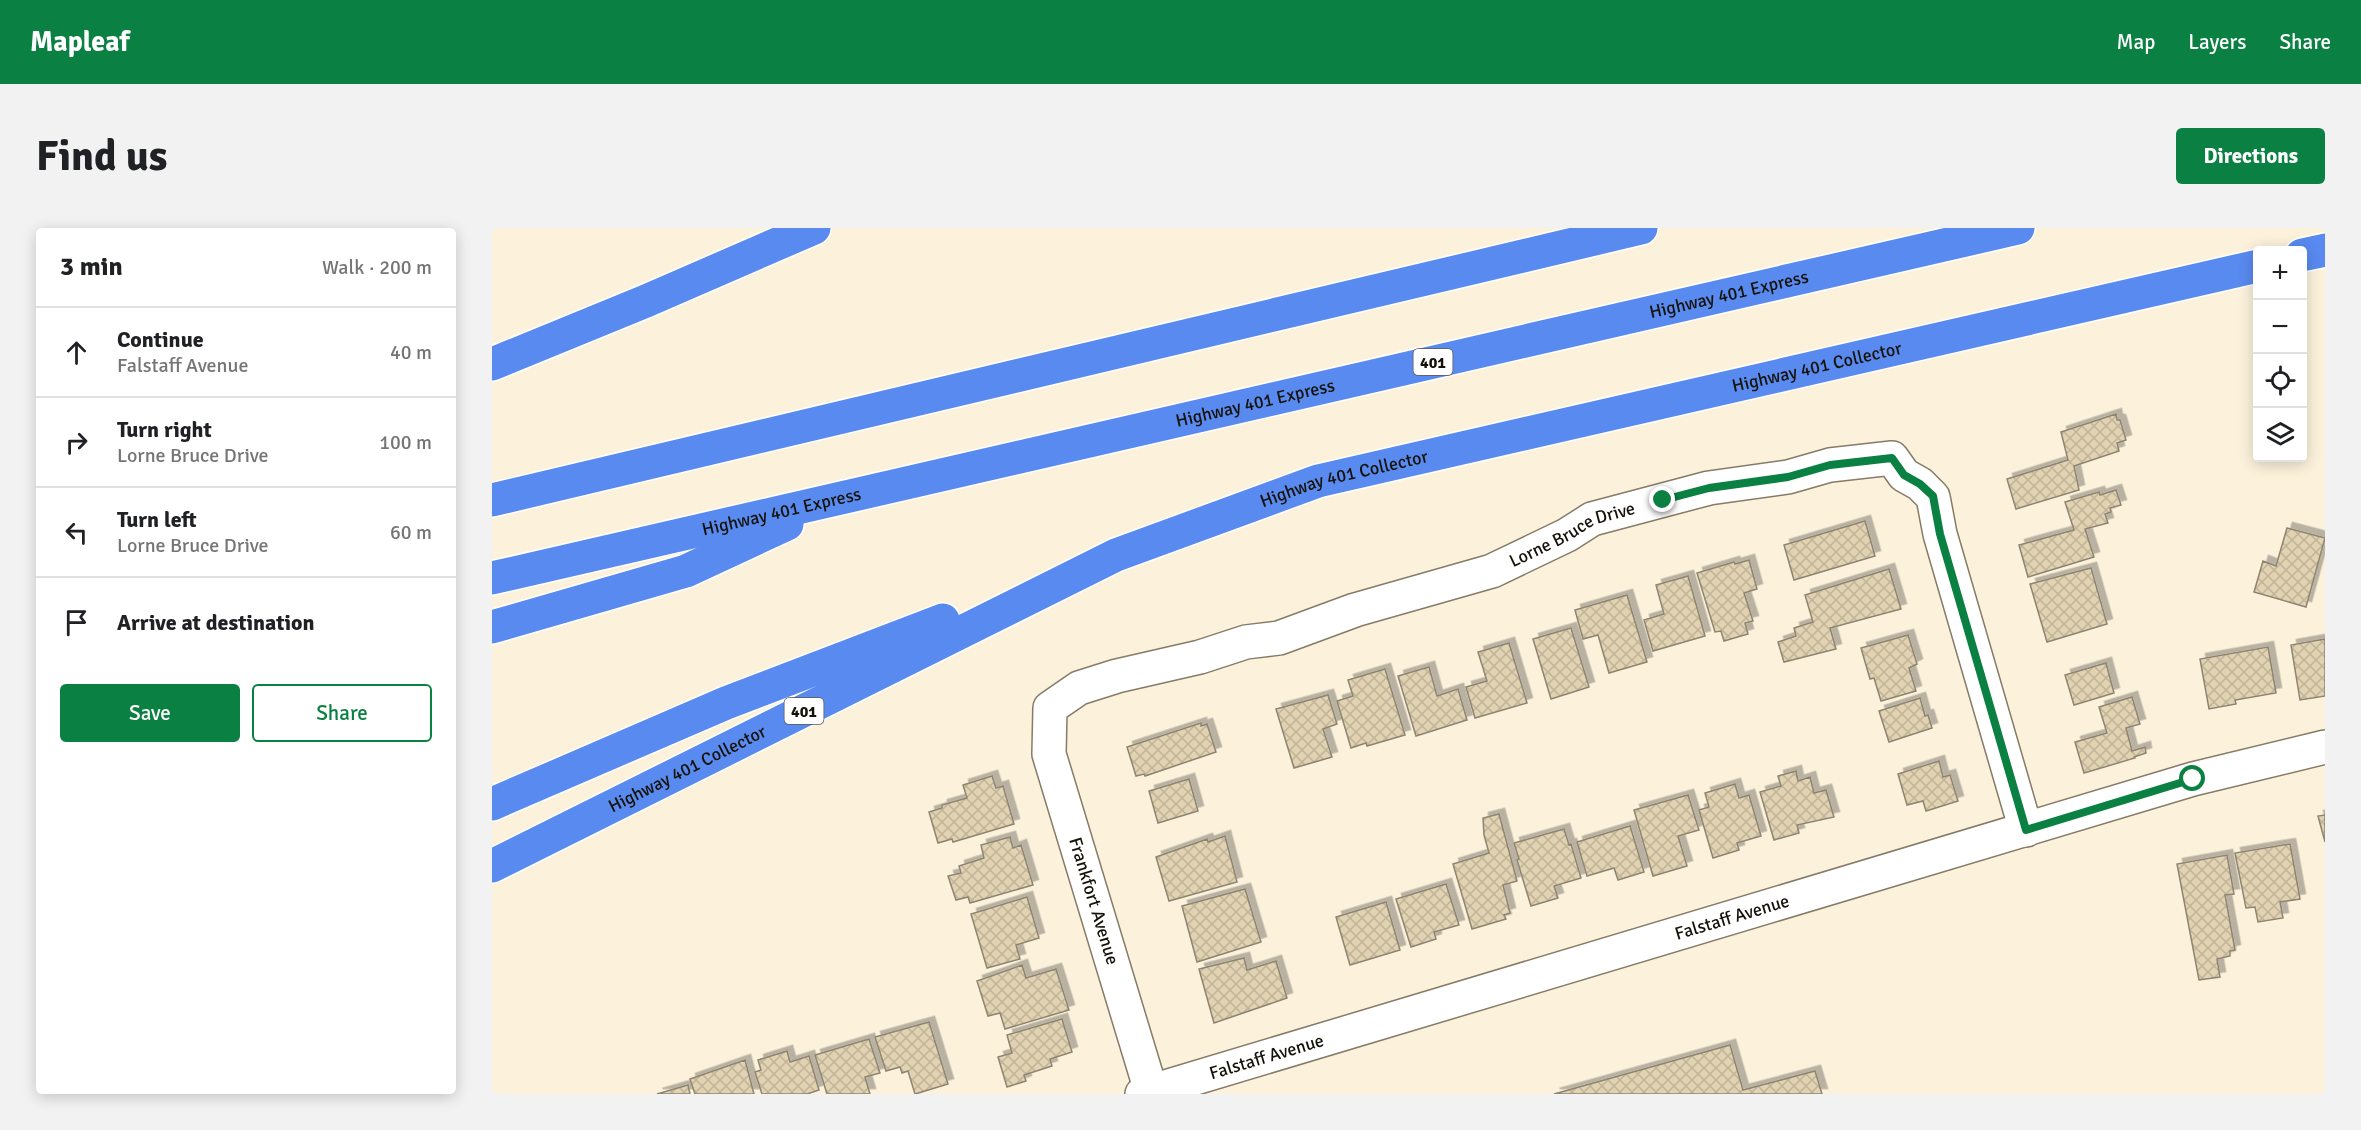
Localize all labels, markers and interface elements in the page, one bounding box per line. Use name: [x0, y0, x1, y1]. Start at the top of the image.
text: Mapleaf: [30, 25, 130, 59]
text: Map: [2117, 29, 2155, 55]
text: Layers: [2188, 29, 2246, 55]
text: Share: [2279, 29, 2331, 55]
button: Directions: [2176, 128, 2325, 184]
text: Find us: [36, 131, 167, 182]
map controls: [2253, 246, 2307, 462]
button: +: [2253, 246, 2307, 300]
text: 3 min: [60, 251, 123, 283]
text: Walk · 200 m: [322, 255, 432, 280]
street label: Highway 401 Express: [1647, 265, 1811, 323]
button: −: [2253, 300, 2307, 354]
text: Continue: [117, 326, 204, 353]
icon: ahead: [60, 336, 93, 369]
street label: Highway 401 Collector: [1730, 337, 1904, 397]
text: 40 m: [390, 340, 432, 365]
road number: 401: [1414, 349, 1452, 375]
text: Falstaff Avenue: [117, 353, 248, 378]
button: locate: [2253, 354, 2307, 408]
street label: Highway 401 Express: [1174, 374, 1337, 432]
button: layers: [2253, 408, 2307, 462]
text: Turn right: [117, 416, 212, 443]
icon: right: [60, 426, 93, 459]
text: 100 m: [379, 430, 432, 455]
text: Lorne Bruce Drive: [117, 443, 269, 468]
street label: Highway 401 Collector: [1257, 445, 1430, 512]
street label: Highway 401 Express: [700, 483, 863, 540]
route end: [1649, 486, 1675, 512]
street label: Lorne Bruce Drive: [1506, 497, 1637, 572]
text: Turn left: [117, 506, 197, 533]
icon: left: [60, 516, 93, 549]
text: 60 m: [390, 520, 432, 545]
text: Lorne Bruce Drive: [117, 533, 269, 558]
icon: arrive: [60, 606, 93, 639]
text: Arrive at destination: [117, 609, 314, 636]
button: Save: [60, 684, 240, 742]
button: Share: [252, 684, 432, 742]
road number: 401: [784, 698, 824, 724]
street label: Highway 401 Collector: [605, 720, 770, 817]
route start: [2179, 765, 2205, 791]
street label: Frankfort Avenue: [1064, 835, 1124, 967]
street label: Falstaff Avenue: [1672, 890, 1792, 945]
street label: Falstaff Avenue: [1207, 1029, 1326, 1084]

